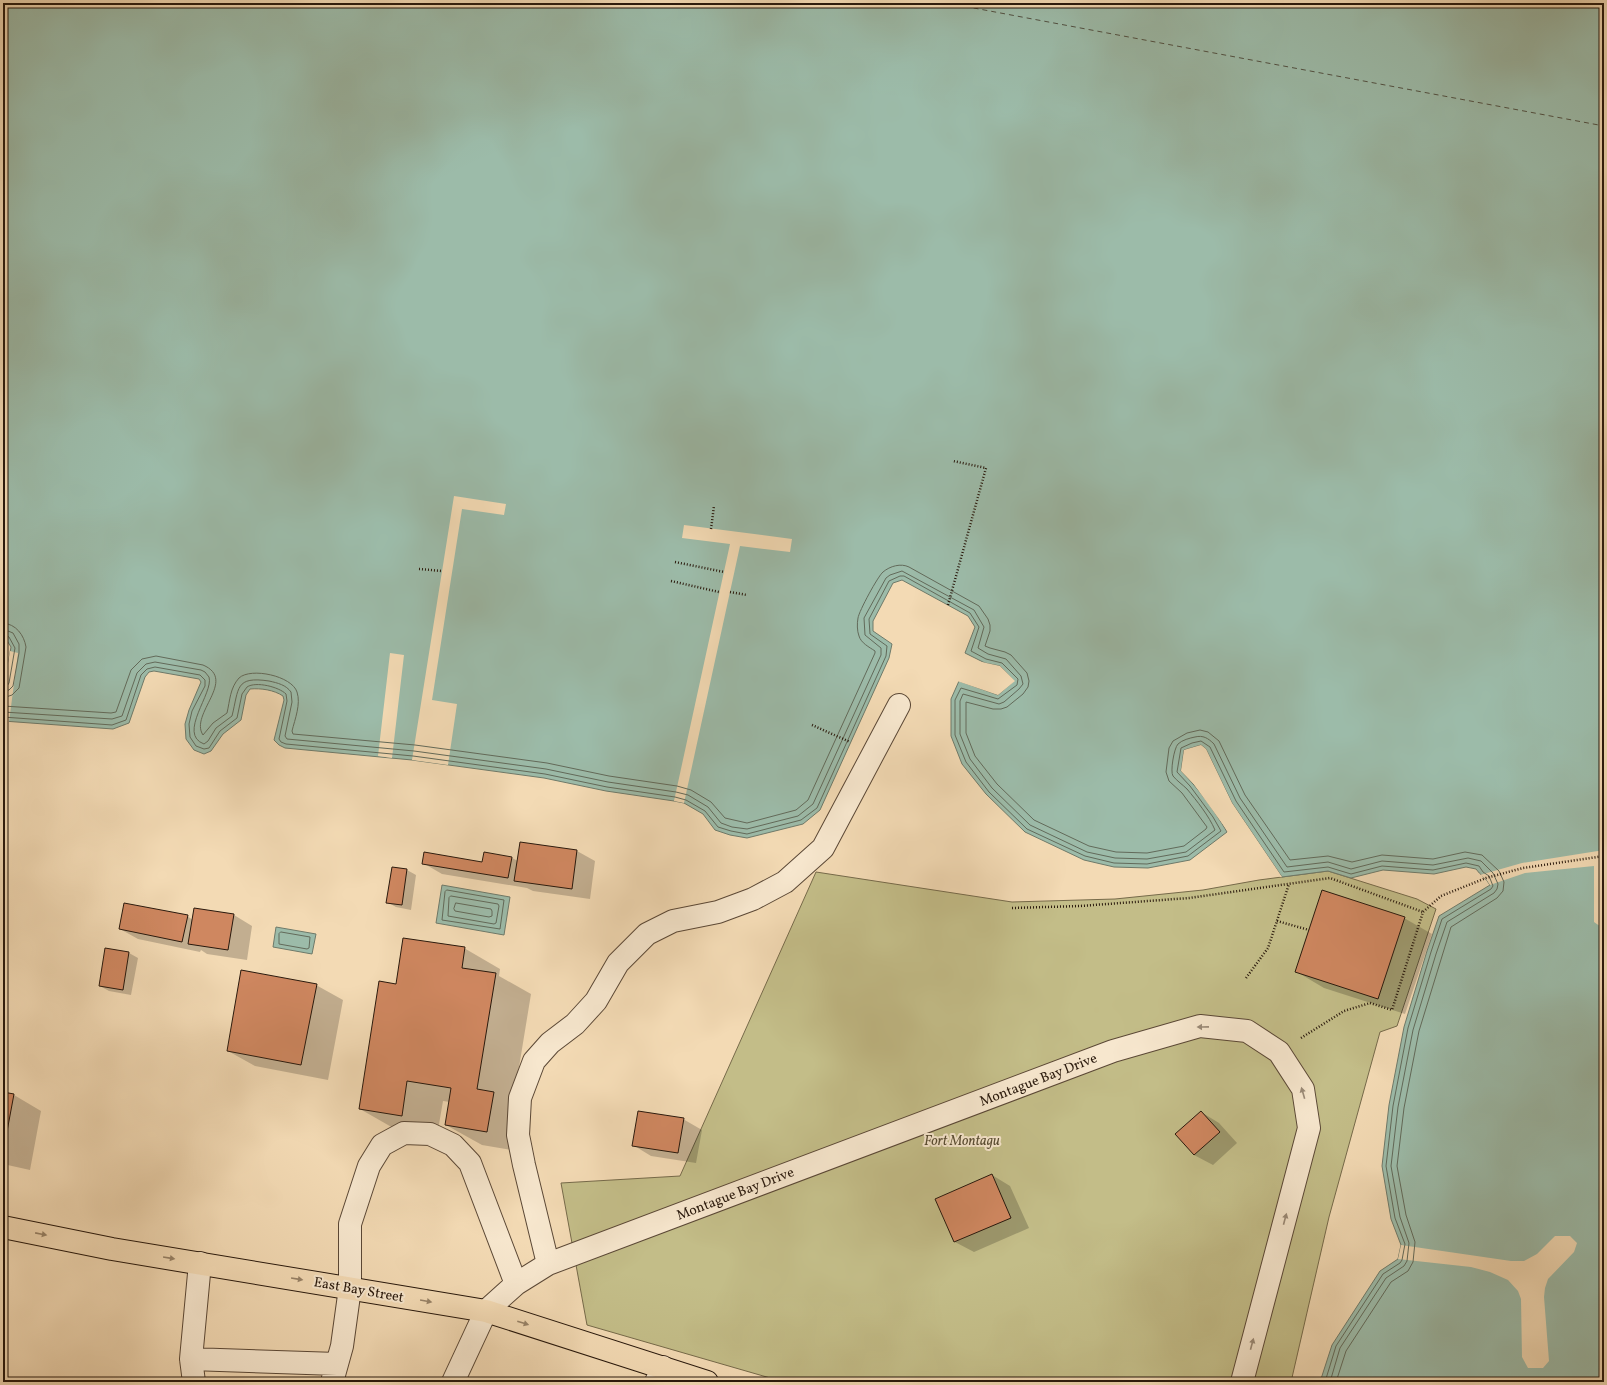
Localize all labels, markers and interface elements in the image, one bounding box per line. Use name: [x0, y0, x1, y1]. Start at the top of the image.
one-way arrow: [1196, 1024, 1209, 1030]
street label: Montague Bay Drive: [977, 1049, 1100, 1112]
one-way arrow: [1299, 1086, 1305, 1099]
park label: Fort Montagu: [924, 1132, 1000, 1151]
street label: Montague Bay Drive: [674, 1163, 797, 1226]
one-way arrow: [1283, 1212, 1289, 1225]
one-way arrow: [35, 1232, 47, 1238]
one-way arrow: [163, 1255, 175, 1261]
street label: East Bay Street: [312, 1273, 405, 1308]
one-way arrow: [291, 1276, 303, 1282]
one-way arrow: [419, 1298, 432, 1304]
one-way arrow: [518, 1320, 530, 1326]
one-way arrow: [1249, 1338, 1255, 1350]

